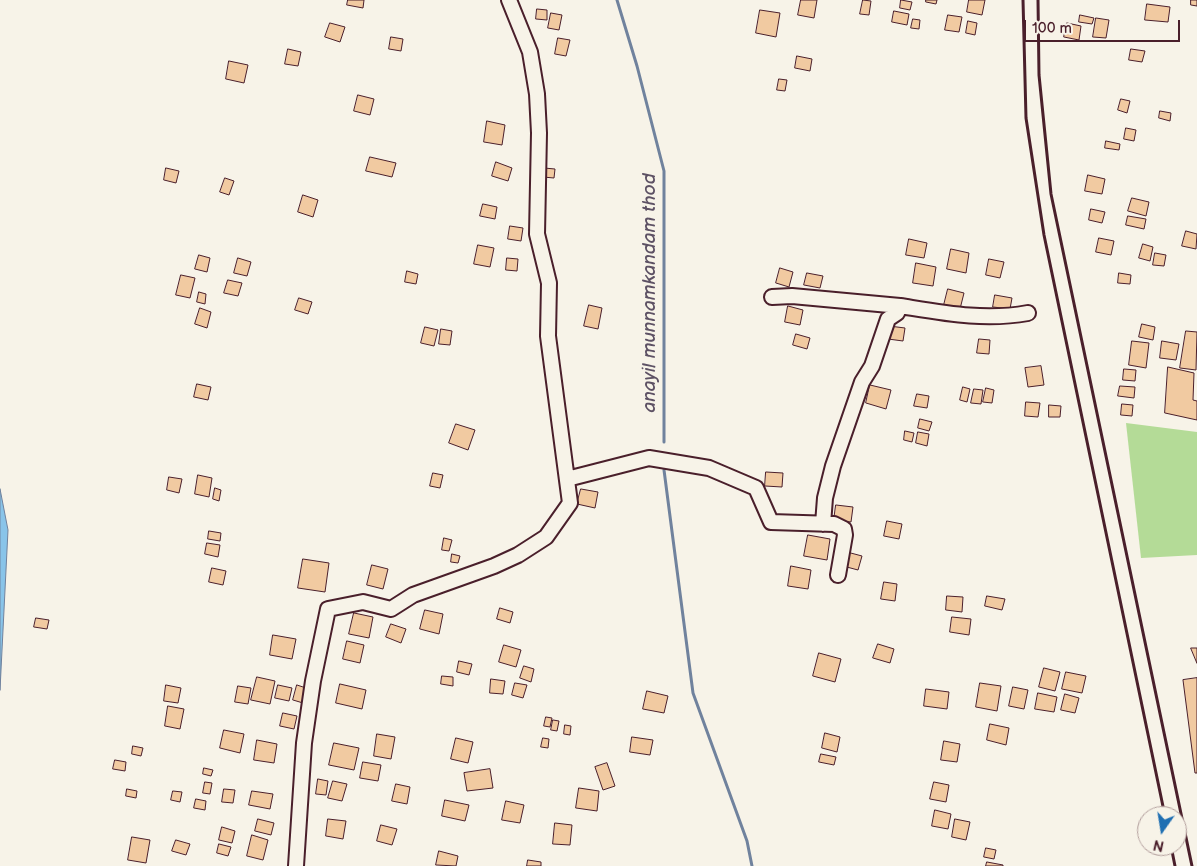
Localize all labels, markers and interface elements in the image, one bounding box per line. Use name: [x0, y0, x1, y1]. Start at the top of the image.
scale bar: [1027, 10, 1183, 42]
text: 100 m: [1032, 19, 1072, 38]
water label: anayil munnamkandam thod: [639, 173, 661, 413]
north arrow: [1137, 806, 1187, 856]
text: N: [1152, 836, 1166, 855]

